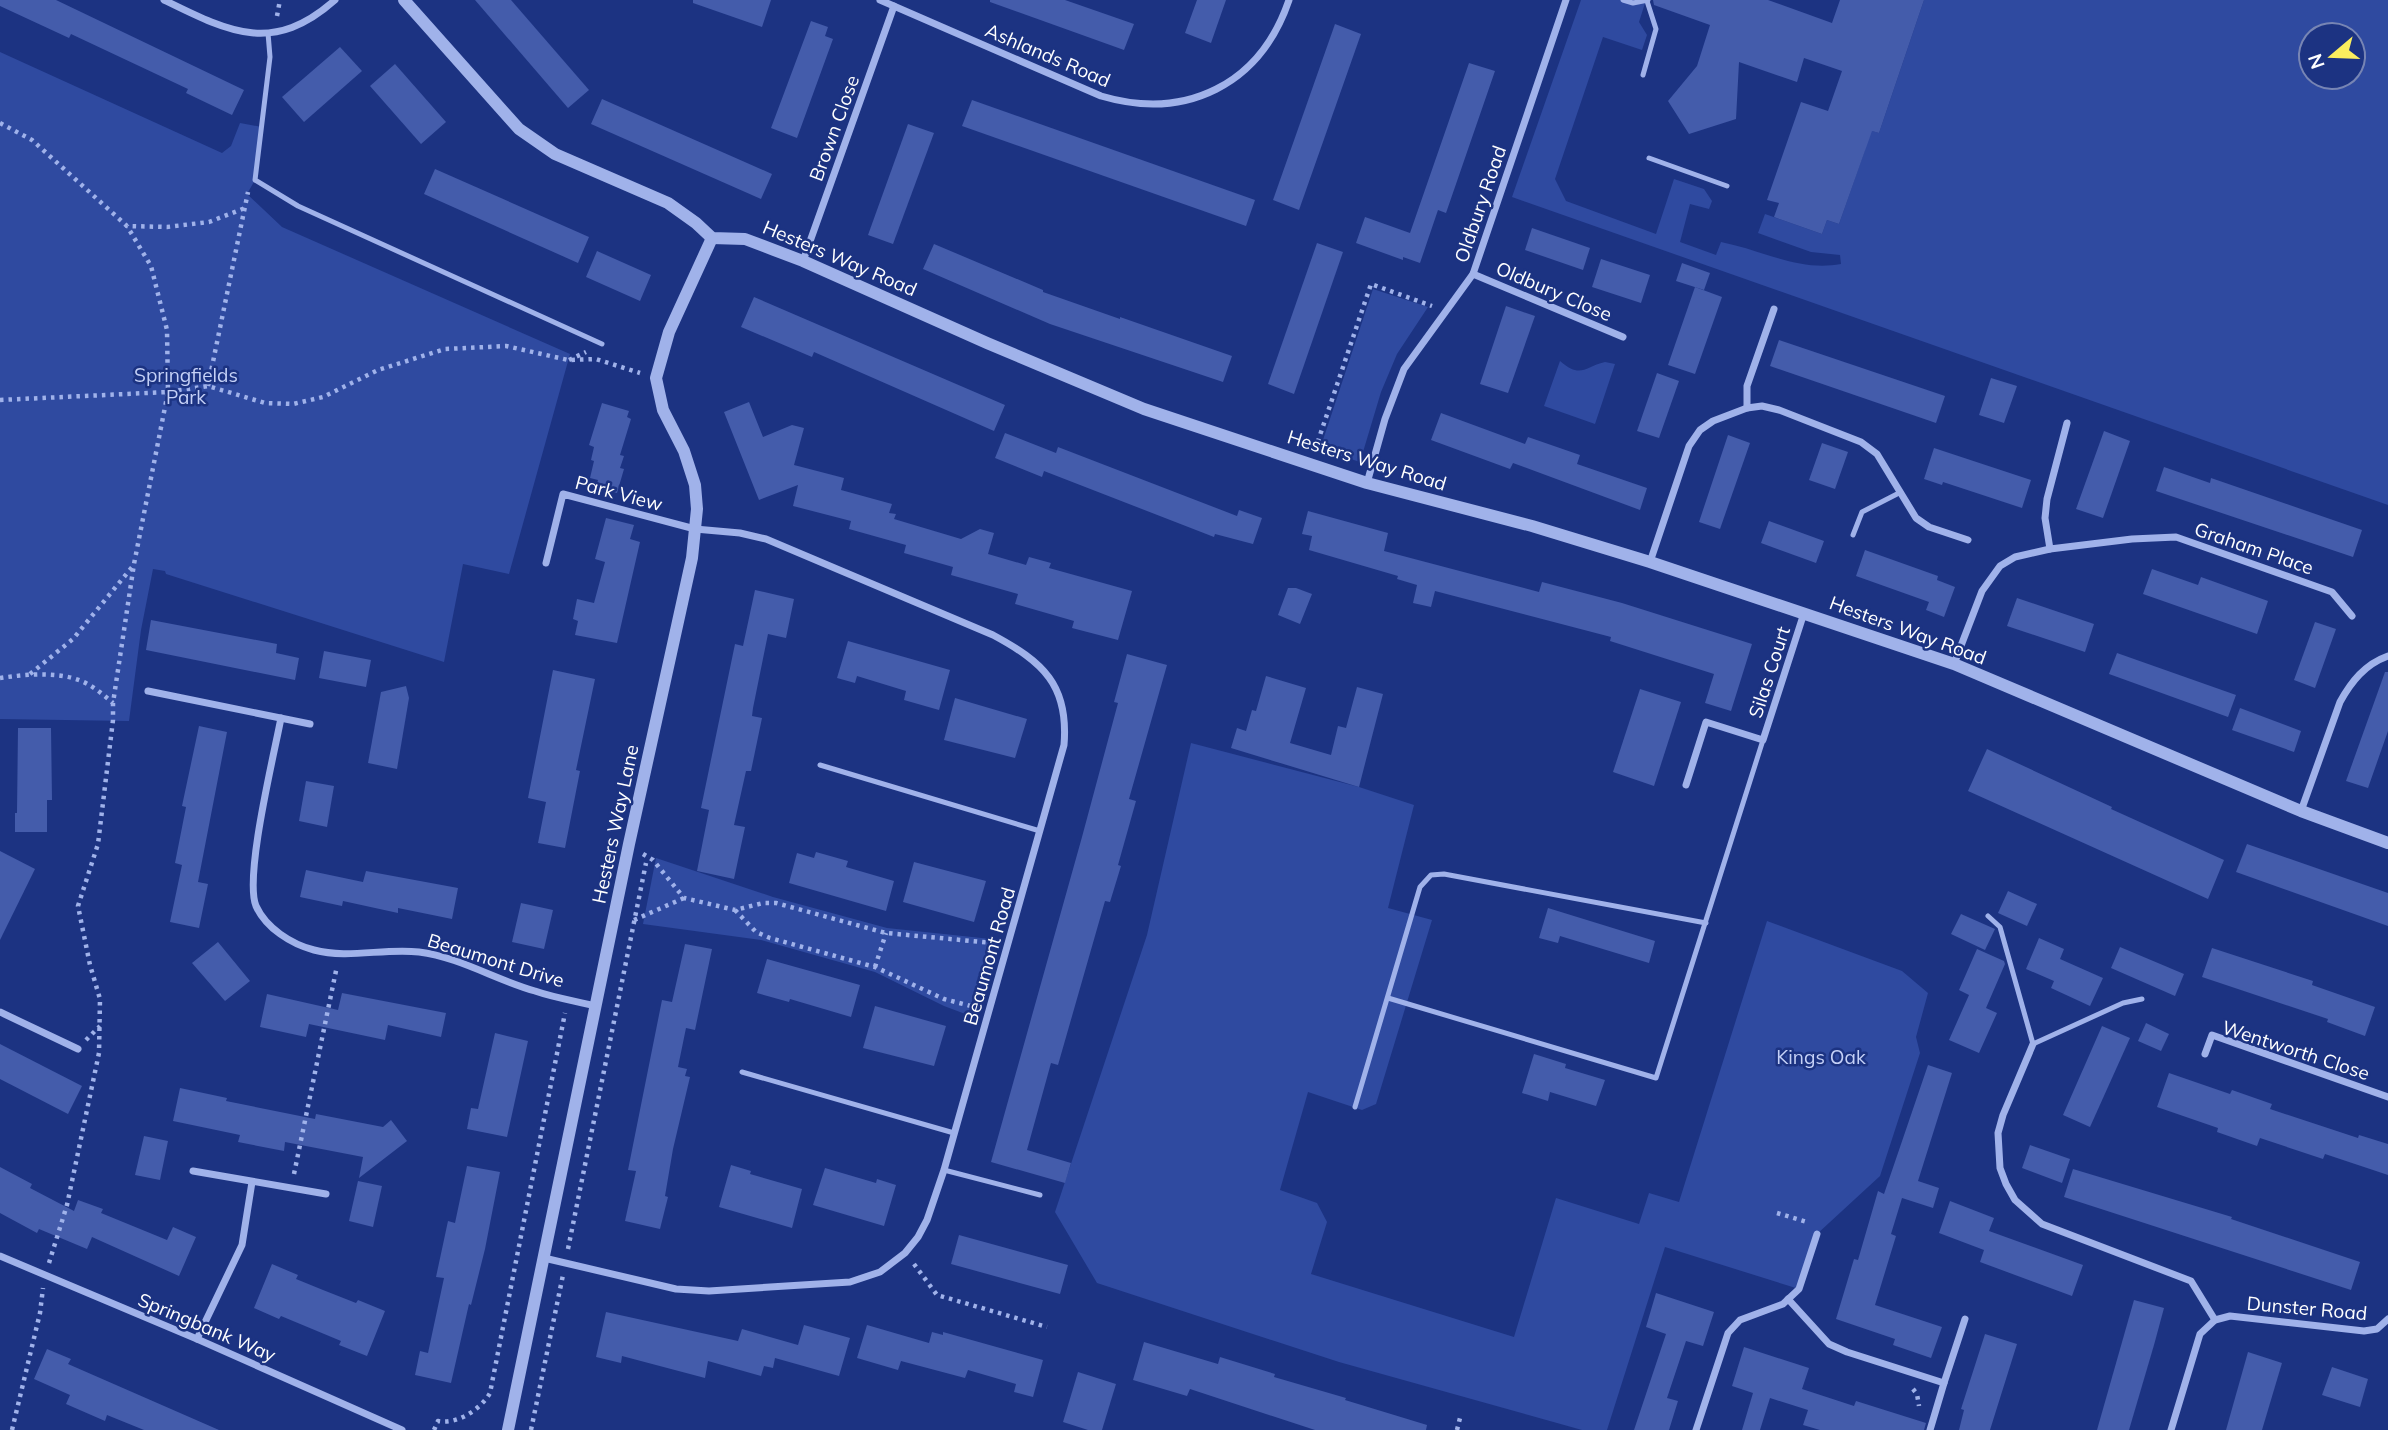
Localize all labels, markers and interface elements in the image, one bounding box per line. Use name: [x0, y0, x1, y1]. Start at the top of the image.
street label: Ashlands Road: [982, 18, 1114, 92]
north arrow: [2297, 21, 2367, 91]
text: N: [2302, 51, 2330, 72]
street label: Brown Close: [804, 72, 864, 184]
street label: Oldbury Road: [1449, 142, 1511, 266]
street label: Hesters Way Road: [759, 215, 921, 301]
street label: Oldbury Close: [1492, 256, 1616, 326]
park label: Springfields Park: [134, 363, 238, 409]
street label: Hesters Way Road: [1284, 424, 1450, 496]
street label: Park View: [573, 470, 665, 516]
street label: Graham Place: [2191, 516, 2317, 580]
street label: Hesters Way Road: [1826, 590, 1990, 670]
street label: Silas Court: [1743, 623, 1795, 721]
street label: Hesters Way Lane: [586, 742, 644, 906]
street label: Beaumont Road: [958, 884, 1020, 1028]
street label: Beaumont Drive: [425, 928, 567, 992]
street label: Wentworth Close: [2219, 1015, 2373, 1085]
park label: Kings Oak: [1776, 1045, 1866, 1069]
street label: Springbank Way: [134, 1287, 280, 1367]
street label: Dunster Road: [2246, 1291, 2368, 1325]

